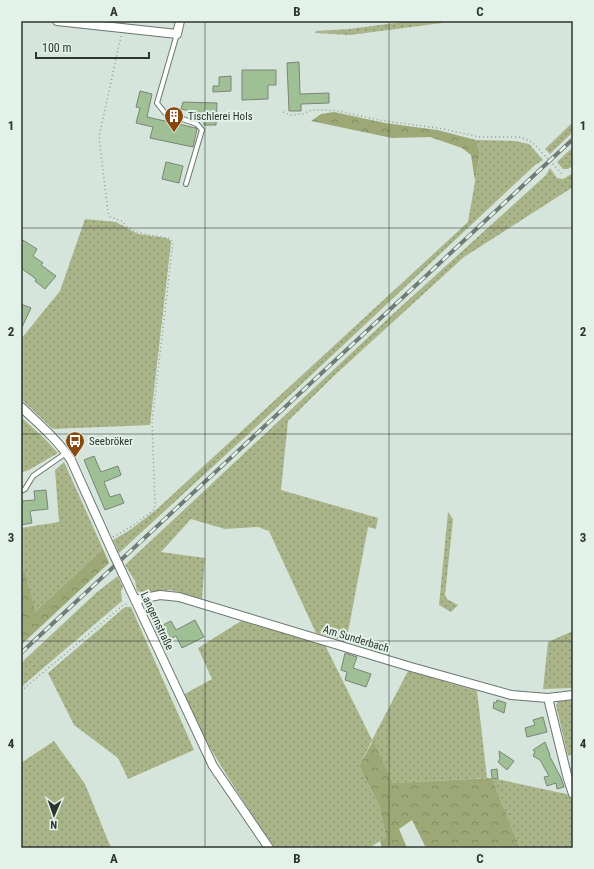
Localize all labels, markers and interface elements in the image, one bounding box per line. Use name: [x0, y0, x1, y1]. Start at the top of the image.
text: A: [110, 4, 118, 19]
text: B: [293, 4, 301, 19]
text: C: [476, 4, 484, 19]
scale bar: [36, 34, 149, 60]
text: 100 m: [42, 41, 72, 55]
building icon: Tischlerei Hols: [163, 105, 185, 133]
place label: Tischlerei Hols: [188, 110, 253, 123]
text: 1: [8, 118, 14, 133]
text: 1: [580, 118, 586, 133]
text: 2: [8, 324, 15, 339]
text: 2: [580, 324, 587, 339]
bus stop icon: Seebröker: [64, 430, 86, 458]
place label: Seebröker: [89, 435, 133, 448]
text: 3: [8, 530, 14, 545]
text: 3: [580, 530, 586, 545]
street label: Langernstraße: [138, 590, 176, 652]
street label: Am Sunderbach: [321, 623, 391, 655]
text: 4: [8, 736, 15, 751]
text: 4: [580, 736, 587, 751]
north arrow: [34, 795, 74, 835]
text: N: [50, 818, 57, 831]
text: A: [110, 851, 118, 866]
text: B: [293, 851, 301, 866]
text: C: [476, 851, 484, 866]

